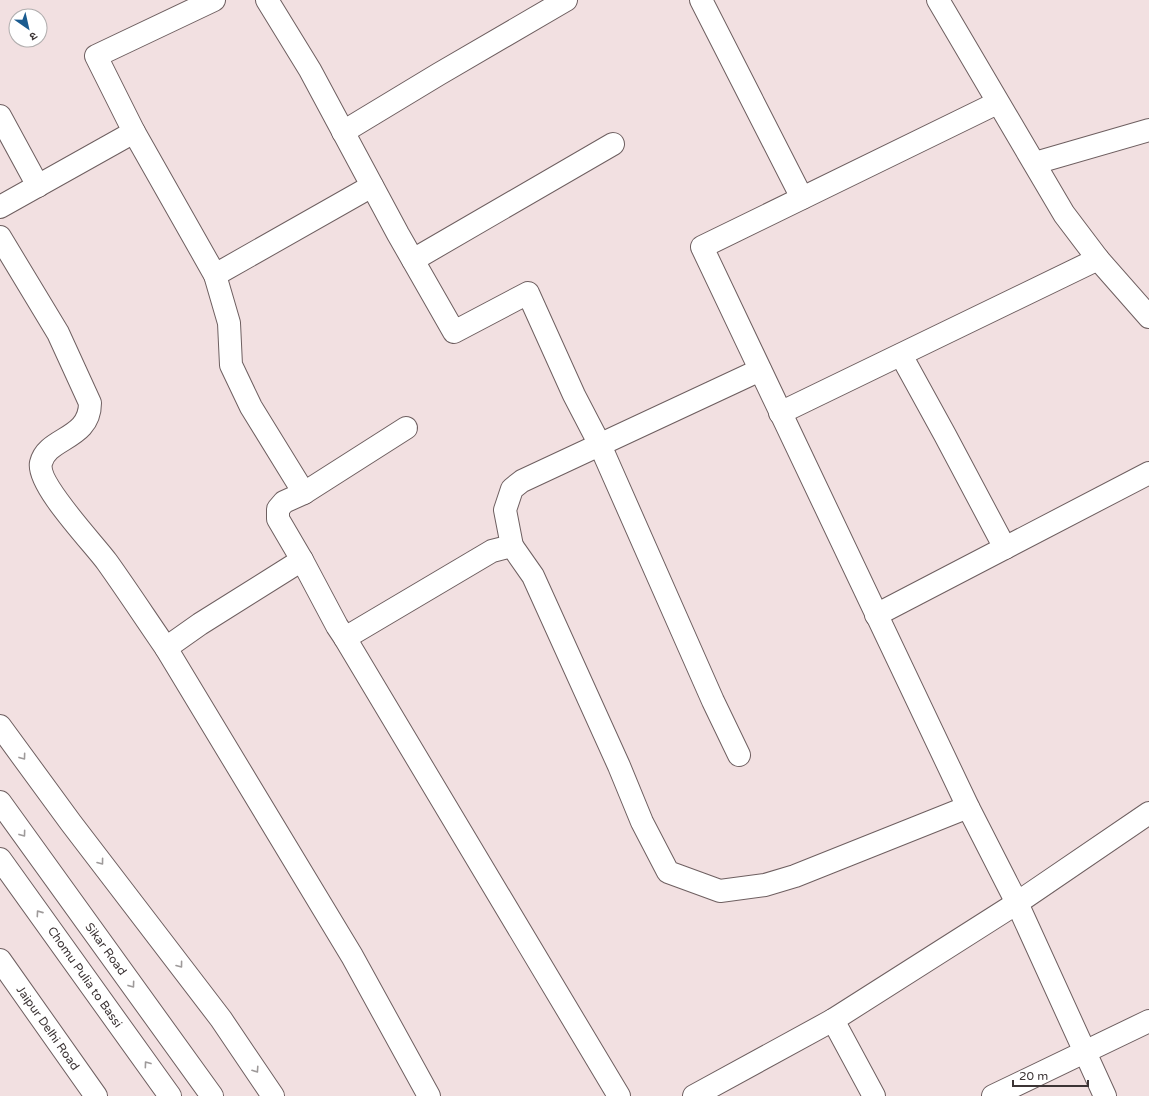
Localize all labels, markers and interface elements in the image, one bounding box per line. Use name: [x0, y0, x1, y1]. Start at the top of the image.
north arrow: [8, 8, 48, 48]
text: उ: [27, 29, 40, 43]
one-way arrow: [18, 753, 25, 760]
one-way arrow: [18, 830, 26, 837]
one-way arrow: [96, 857, 103, 864]
one-way arrow: [36, 910, 44, 917]
street label: Sikar Road: [82, 920, 130, 978]
street label: Chomu Pulia to Bassi: [45, 924, 125, 1030]
one-way arrow: [175, 960, 182, 967]
one-way arrow: [127, 980, 134, 987]
street label: Jaipur Delhi Road: [14, 983, 82, 1073]
one-way arrow: [145, 1062, 152, 1069]
scale bar: [1013, 1062, 1088, 1088]
one-way arrow: [251, 1066, 259, 1073]
text: 20 m: [1019, 1069, 1048, 1083]

